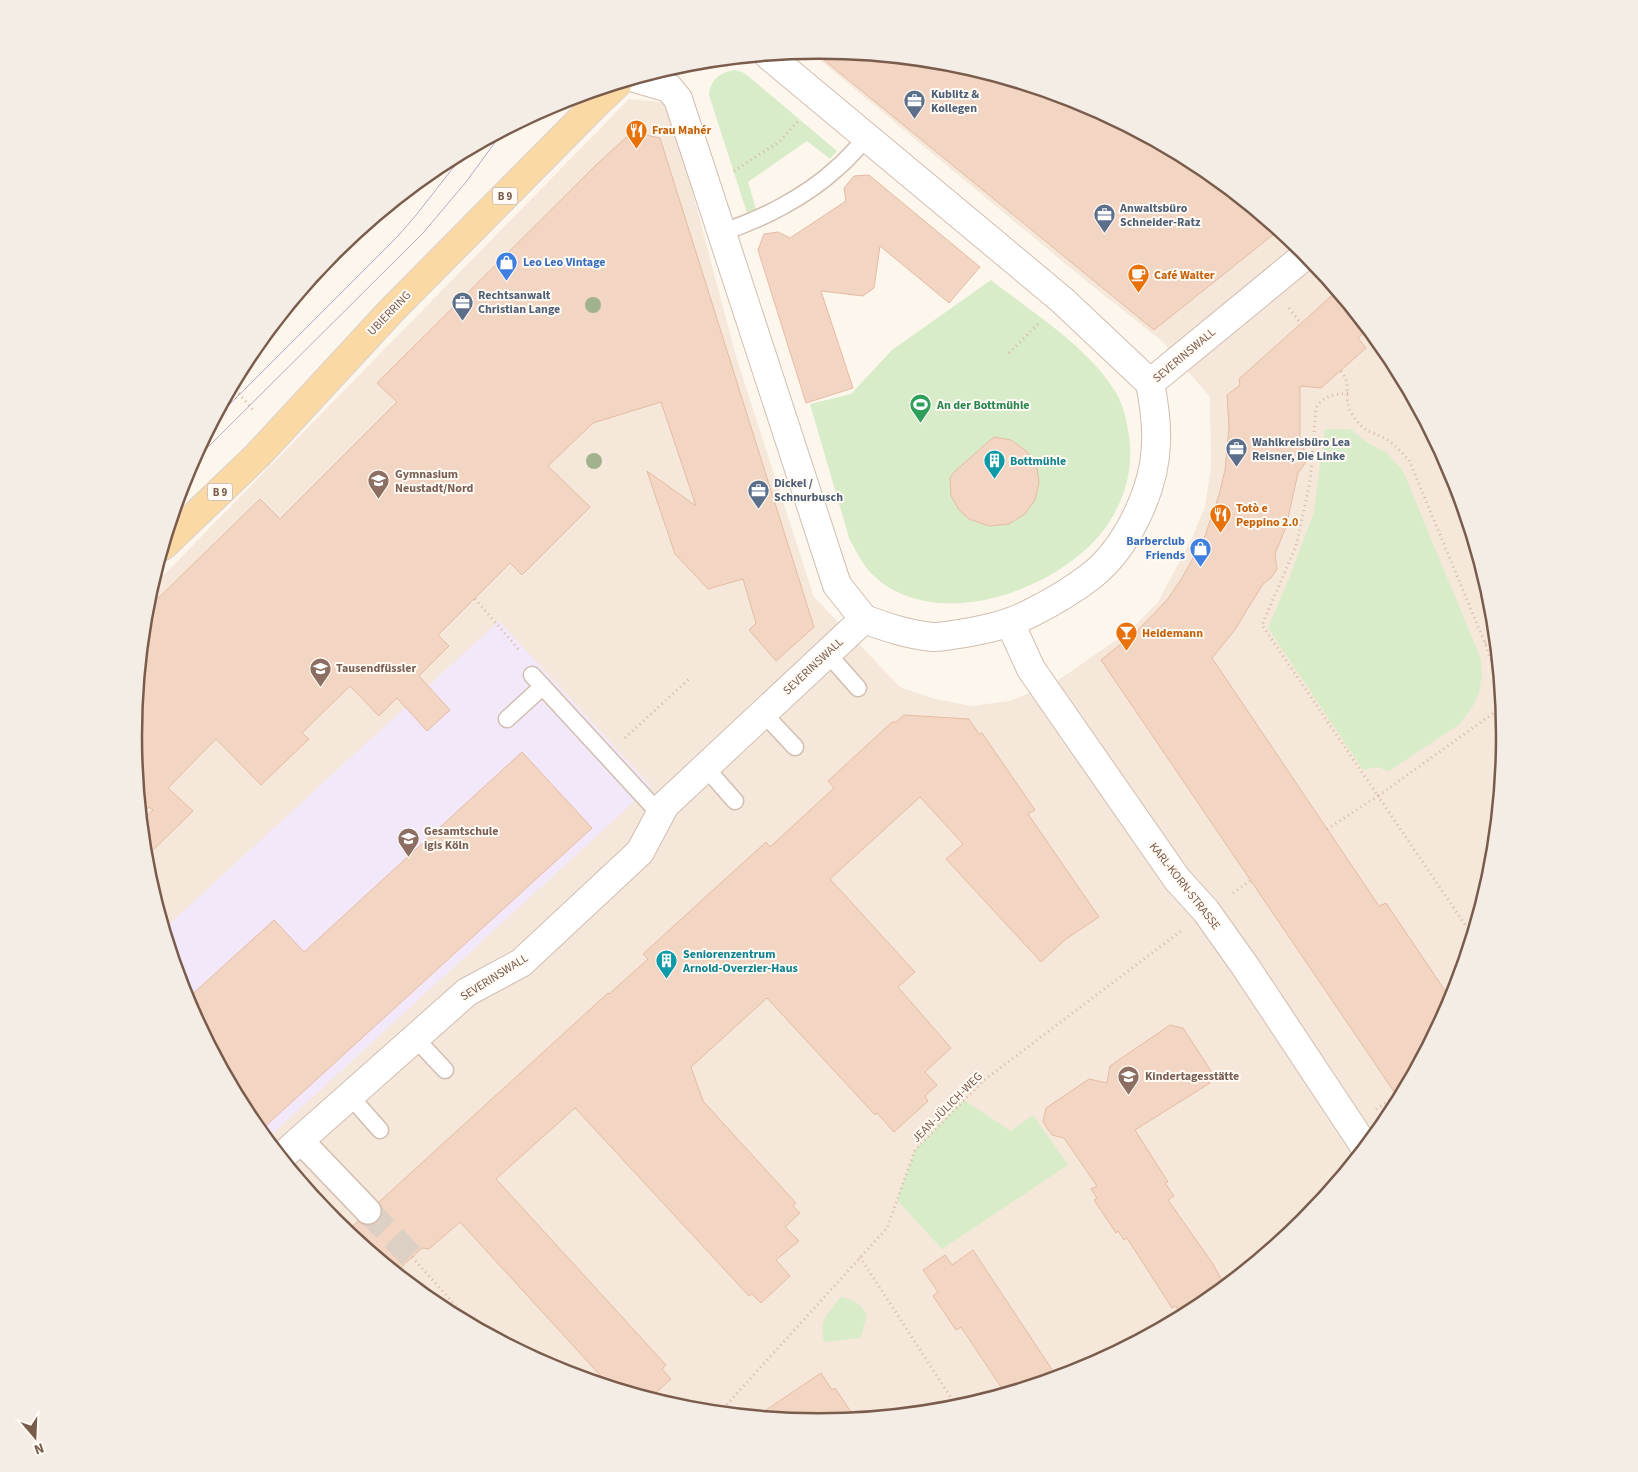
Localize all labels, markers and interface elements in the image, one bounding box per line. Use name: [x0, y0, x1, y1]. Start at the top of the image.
place label: Kublitz & Kollegen: [931, 86, 979, 117]
office icon: Kublitz & Kollegen: [903, 89, 927, 120]
restaurant icon: Frau Mahér: [624, 118, 648, 149]
place label: Frau Mahér: [652, 122, 712, 139]
road number: B 9: [492, 188, 518, 205]
place label: Anwaltsbüro Schneider-Ratz: [1119, 200, 1201, 231]
office icon: Anwaltsbüro Schneider-Ratz: [1092, 203, 1116, 234]
shop icon: Leo Leo Vintage: [495, 250, 519, 281]
place label: Leo Leo Vintage: [523, 254, 606, 271]
cafe icon: Café Walter: [1126, 263, 1150, 294]
place label: Café Walter: [1154, 267, 1215, 284]
street label: UBIERRING: [364, 287, 415, 339]
place label: Rechtsanwalt Christian Lange: [478, 287, 560, 318]
office icon: Rechtsanwalt Christian Lange: [450, 290, 474, 321]
street label: SEVERINSWALL: [1149, 324, 1219, 387]
sports icon: An der Bottmühle: [909, 393, 933, 424]
place label: An der Bottmühle: [936, 397, 1030, 414]
place label: Wahlkreisbüro Lea Reisner, Die Linke: [1252, 434, 1350, 465]
office icon: Wahlkreisbüro Lea Reisner, Die Linke: [1224, 437, 1248, 468]
building icon: Bottmühle: [982, 449, 1006, 480]
place label: Bottmühle: [1010, 453, 1066, 470]
place label: Gymnasium Neustadt/Nord: [395, 466, 474, 497]
school or university icon: Gymnasium Neustadt/Nord: [367, 469, 391, 500]
place label: Dickel / Schnurbusch: [774, 475, 843, 506]
office icon: Dickel / Schnurbusch: [746, 478, 770, 509]
road number: B 9: [208, 484, 232, 501]
place label: Totò e Peppino 2.0: [1236, 500, 1298, 531]
restaurant icon: Totò e Peppino 2.0: [1208, 503, 1232, 534]
place label: Barberclub Friends: [1126, 533, 1185, 564]
shop icon: Barberclub Friends: [1189, 536, 1213, 567]
bar icon: Heidemann: [1114, 621, 1138, 652]
place label: Heidemann: [1142, 625, 1203, 642]
street label: SEVERINSWALL: [779, 634, 847, 699]
school or university icon: Tausendfüssler: [308, 656, 332, 687]
place label: Tausendfüssler: [336, 660, 417, 677]
place label: Gesamtschule igis Köln: [424, 823, 499, 854]
school or university icon: Gesamtschule igis Köln: [396, 826, 420, 857]
street label: KARL-KORN-STRASSE: [1145, 839, 1224, 934]
place label: Seniorenzentrum Arnold-Overzier-Haus: [682, 946, 798, 977]
building icon: Seniorenzentrum Arnold-Overzier-Haus: [655, 949, 679, 980]
street label: SEVERINSWALL: [457, 950, 532, 1005]
school or university icon: Kindertagesstätte: [1117, 1064, 1141, 1095]
street label: JEAN-JÜLICH-WEG: [908, 1068, 987, 1147]
place label: Kindertagesstätte: [1145, 1068, 1239, 1085]
north arrow: [10, 1412, 60, 1462]
text: N: [31, 1437, 47, 1459]

